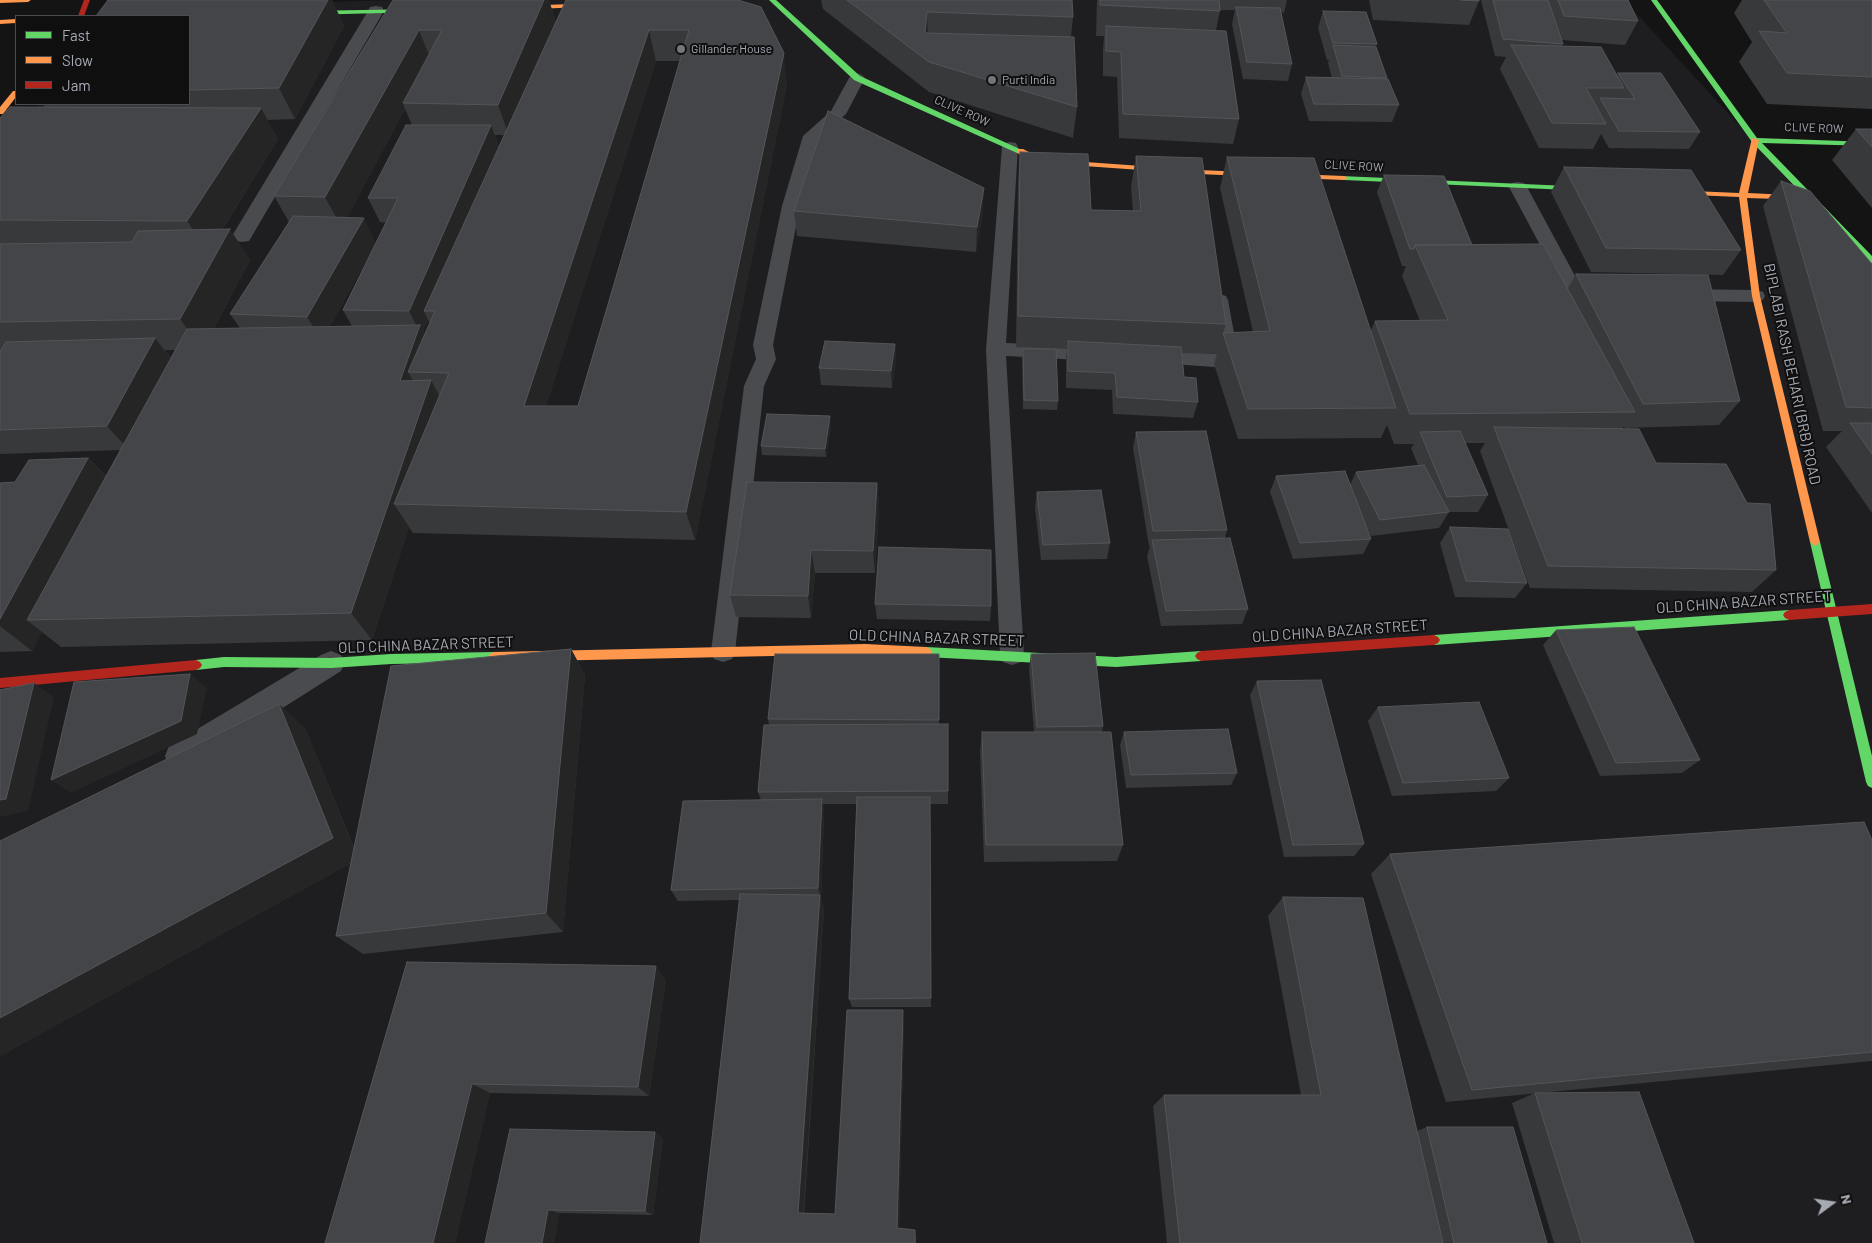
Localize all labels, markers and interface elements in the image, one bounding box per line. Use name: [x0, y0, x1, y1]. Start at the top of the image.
legend: [15, 15, 190, 105]
text: Fast: [62, 26, 90, 44]
place label: Gillander House: [691, 42, 772, 56]
marker: Gillander House: [675, 43, 687, 55]
text: Slow: [62, 51, 93, 69]
place label: Purti India: [1002, 73, 1055, 87]
marker: Purti India: [986, 74, 998, 86]
text: Jam: [62, 76, 91, 94]
street label: CLIVE ROW: [932, 92, 992, 130]
street label: CLIVE ROW: [1784, 120, 1844, 136]
street label: CLIVE ROW: [1324, 157, 1384, 175]
street label: BIPLABI RASH BEHARI (BRB) ROAD: [1760, 262, 1824, 486]
street label: OLD CHINA BAZAR STREET: [1656, 587, 1832, 617]
street label: OLD CHINA BAZAR STREET: [1252, 616, 1428, 646]
street label: OLD CHINA BAZAR STREET: [849, 626, 1025, 650]
street label: OLD CHINA BAZAR STREET: [338, 633, 514, 657]
north arrow: [1807, 1178, 1857, 1228]
text: N: [1838, 1193, 1856, 1206]

